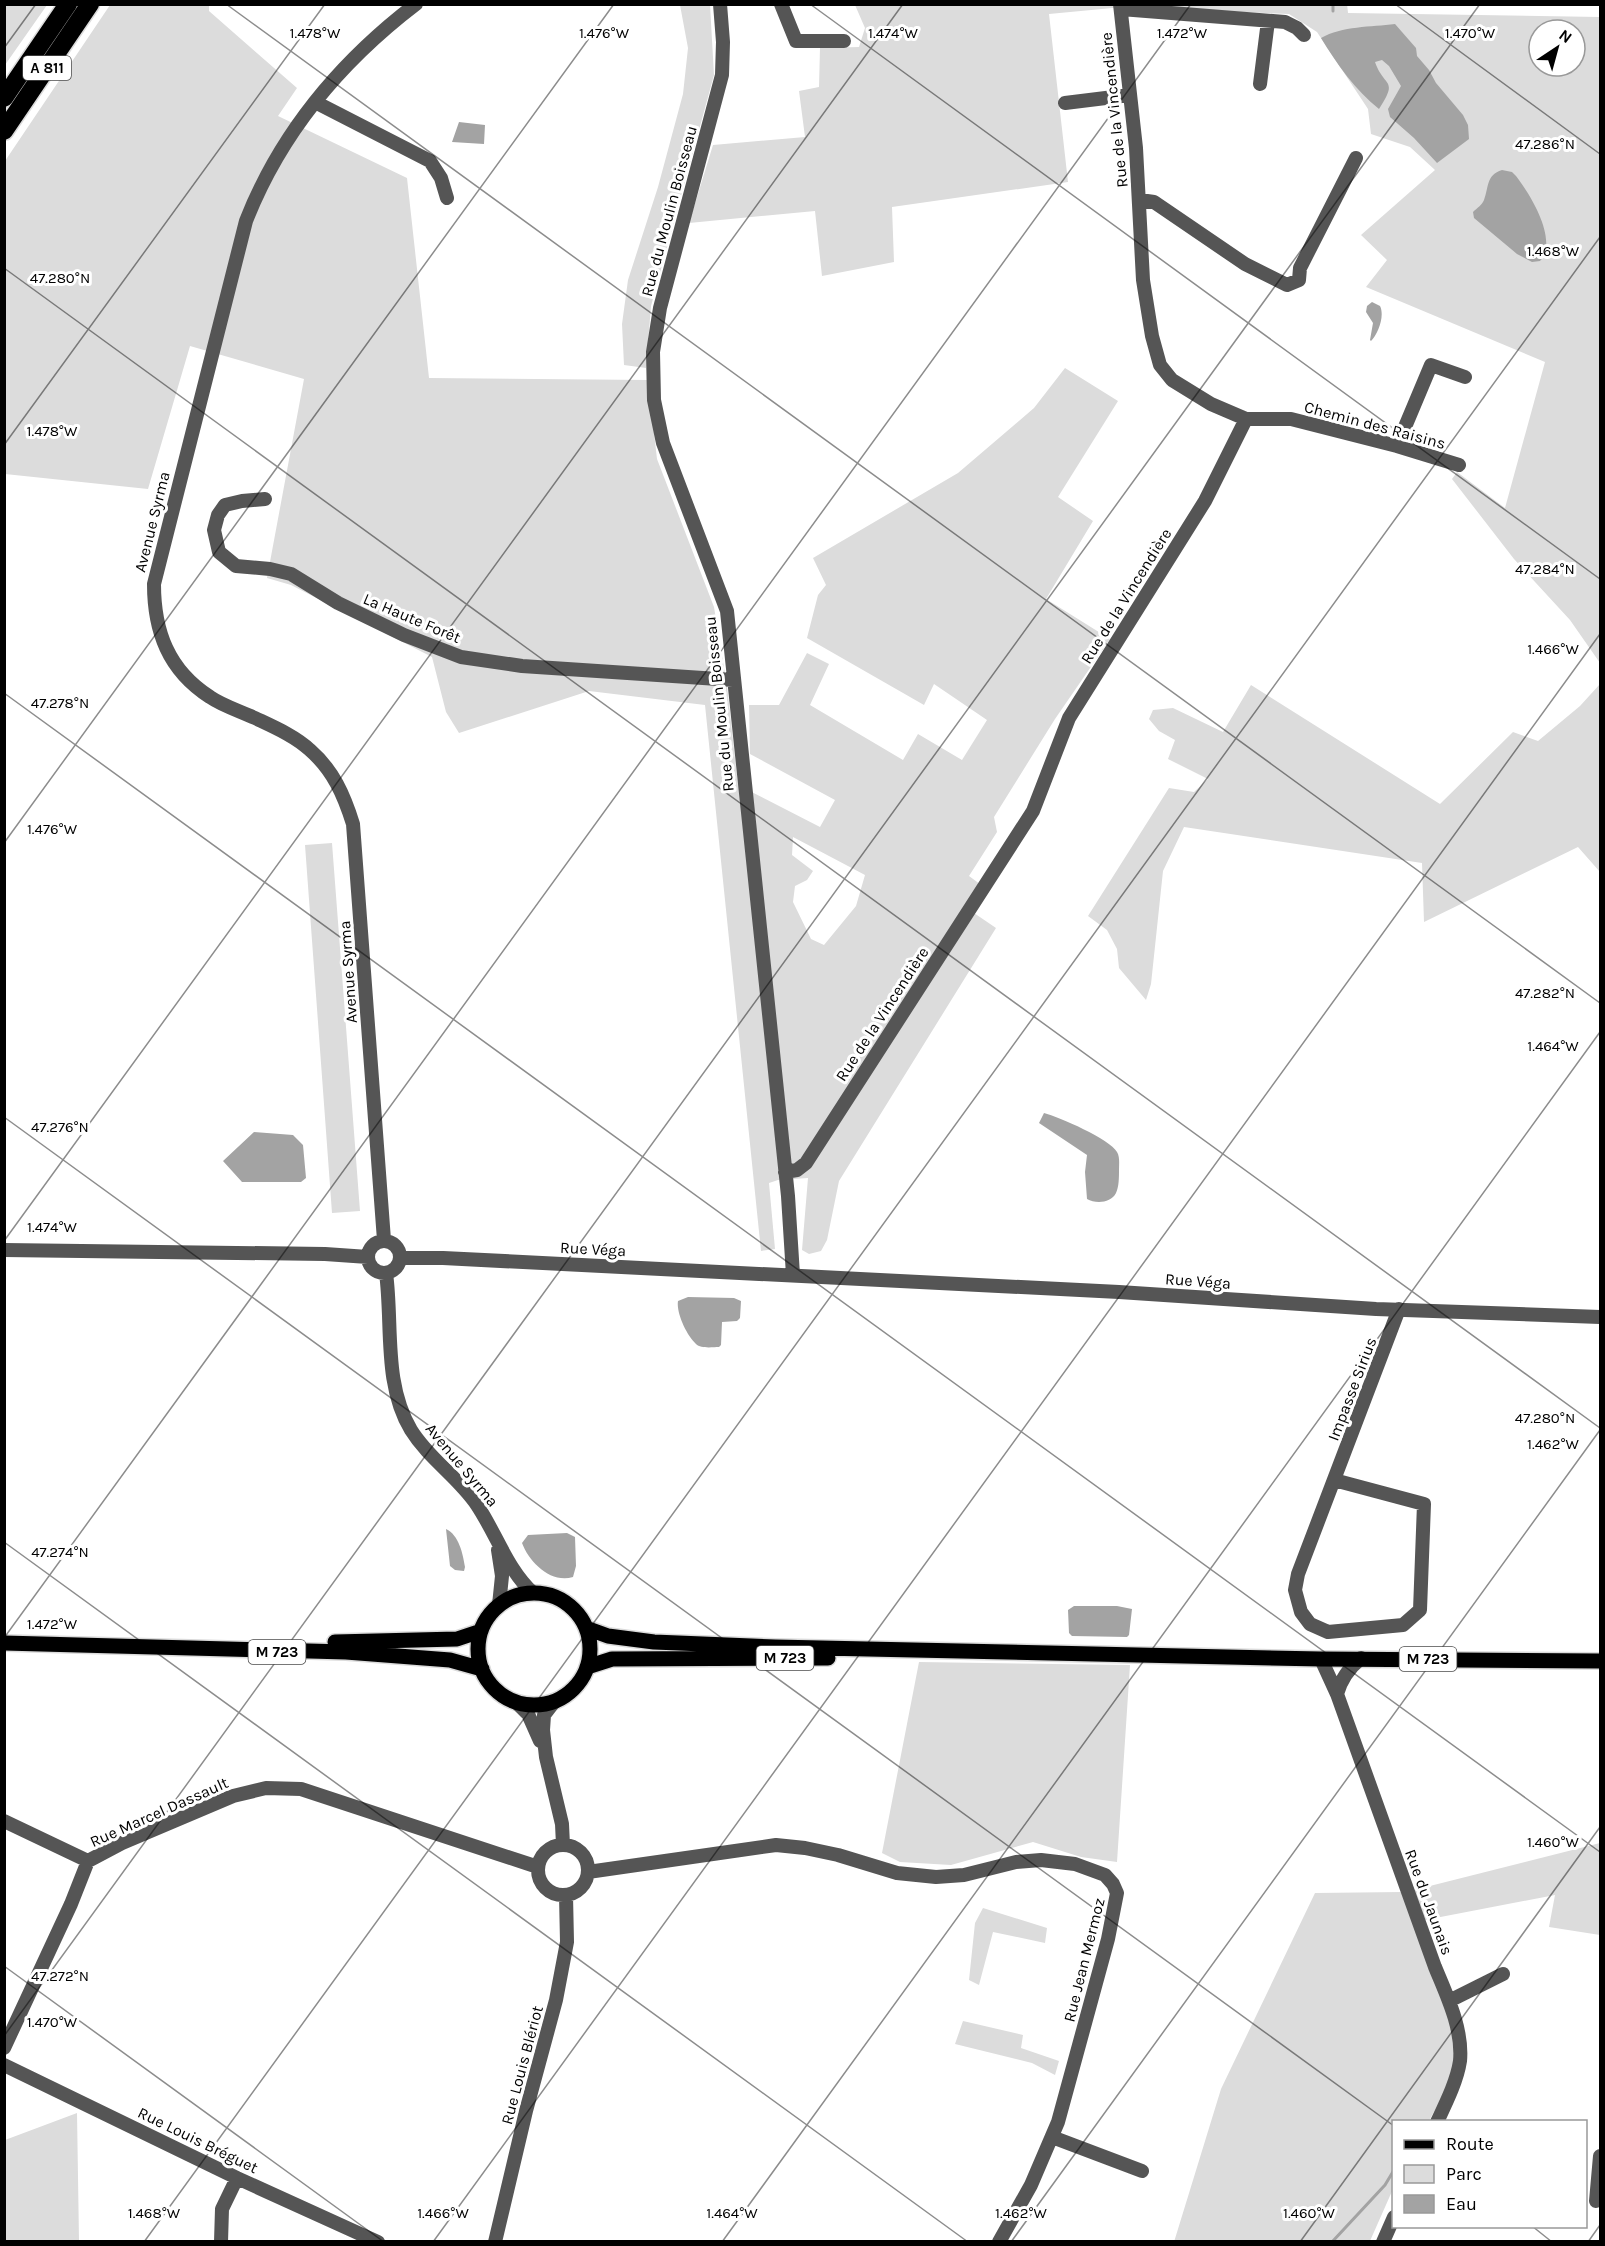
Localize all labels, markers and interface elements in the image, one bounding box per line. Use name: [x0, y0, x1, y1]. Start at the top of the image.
north arrow: [1527, 18, 1587, 78]
text: 1.478°W: [290, 24, 341, 42]
text: 1.476°W: [579, 24, 630, 42]
text: 1.474°W: [868, 24, 919, 42]
text: 1.472°W: [1157, 24, 1208, 42]
text: 1.470°W: [1445, 24, 1496, 42]
text: N: [1555, 25, 1576, 47]
street label: Rue de la Vincendière: [1096, 31, 1132, 189]
road number: A 811: [23, 56, 71, 80]
street label: Rue du Moulin Boisseau: [637, 123, 701, 299]
text: 47.286°N: [1515, 135, 1575, 153]
text: 1.468°W: [1527, 242, 1580, 260]
text: 47.280°N: [30, 269, 90, 287]
street label: Chemin des Raisins: [1302, 397, 1448, 453]
text: 1.478°W: [27, 422, 78, 440]
street label: Avenue Syrma: [130, 470, 174, 574]
street label: Rue de la Vincendière: [1077, 525, 1175, 667]
text: 47.284°N: [1515, 560, 1575, 578]
street label: La Haute Forêt: [360, 589, 464, 647]
street label: Rue du Moulin Boisseau: [700, 615, 738, 793]
text: 1.466°W: [1527, 640, 1579, 658]
text: 47.278°N: [31, 694, 89, 712]
text: 1.476°W: [27, 820, 78, 838]
street label: Avenue Syrma: [335, 920, 361, 1024]
street label: Rue de la Vincendière: [832, 943, 932, 1085]
text: 47.282°N: [1515, 984, 1575, 1002]
text: 1.464°W: [1527, 1037, 1579, 1055]
text: 47.276°N: [31, 1118, 89, 1136]
text: 1.474°W: [27, 1218, 78, 1236]
street label: Rue Véga: [560, 1238, 626, 1260]
street label: Rue Véga: [1164, 1269, 1232, 1293]
street label: Impasse Sirius: [1324, 1334, 1380, 1444]
text: 47.280°N: [1515, 1409, 1575, 1427]
street label: Avenue Syrma: [422, 1419, 502, 1511]
text: 1.462°W: [1527, 1435, 1579, 1453]
text: 47.274°N: [31, 1543, 89, 1561]
text: 1.472°W: [27, 1615, 78, 1633]
road number: M 723: [248, 1640, 306, 1664]
road number: M 723: [756, 1646, 814, 1670]
road number: M 723: [1400, 1647, 1456, 1671]
street label: Rue Marcel Dassault: [87, 1773, 231, 1851]
text: 1.460°W: [1527, 1833, 1580, 1851]
street label: Rue du Jaunais: [1401, 1847, 1457, 1957]
street label: Rue Jean Mermoz: [1059, 1896, 1109, 2024]
text: 47.272°N: [31, 1967, 89, 1985]
street label: Rue Louis Blériot: [497, 2003, 547, 2127]
text: 1.470°W: [27, 2013, 78, 2031]
street label: Rue Louis Bréguet: [135, 2103, 261, 2177]
legend: [1392, 2120, 1587, 2228]
text: Route: [1446, 2133, 1494, 2155]
text: Parc: [1446, 2163, 1482, 2185]
text: Eau: [1446, 2193, 1477, 2215]
text: 1.468°W: [128, 2204, 181, 2222]
text: 1.466°W: [417, 2204, 469, 2222]
text: 1.464°W: [706, 2204, 758, 2222]
text: 1.462°W: [995, 2204, 1047, 2222]
text: 1.460°W: [1283, 2204, 1336, 2222]

